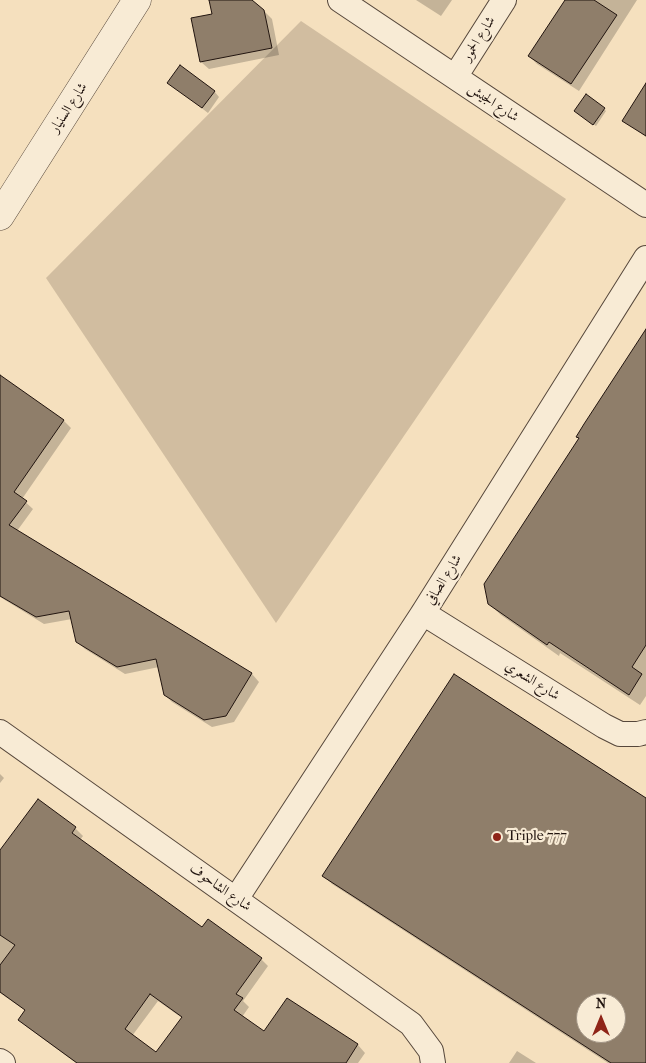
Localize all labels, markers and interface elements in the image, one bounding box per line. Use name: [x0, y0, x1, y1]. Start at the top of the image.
street label: شارع الحمور: [459, 13, 499, 65]
street label: شارع السنيار: [47, 80, 91, 136]
street label: شارع الجيش: [464, 80, 522, 126]
street label: شارع الصافي: [422, 552, 466, 608]
street label: شارع الشعري: [502, 658, 562, 704]
place label: Triple 777: [507, 829, 567, 845]
marker: Triple 777: [491, 831, 503, 843]
street label: شارع الشاحوف: [186, 861, 254, 915]
north arrow: [576, 993, 626, 1043]
text: N: [596, 995, 606, 1012]

